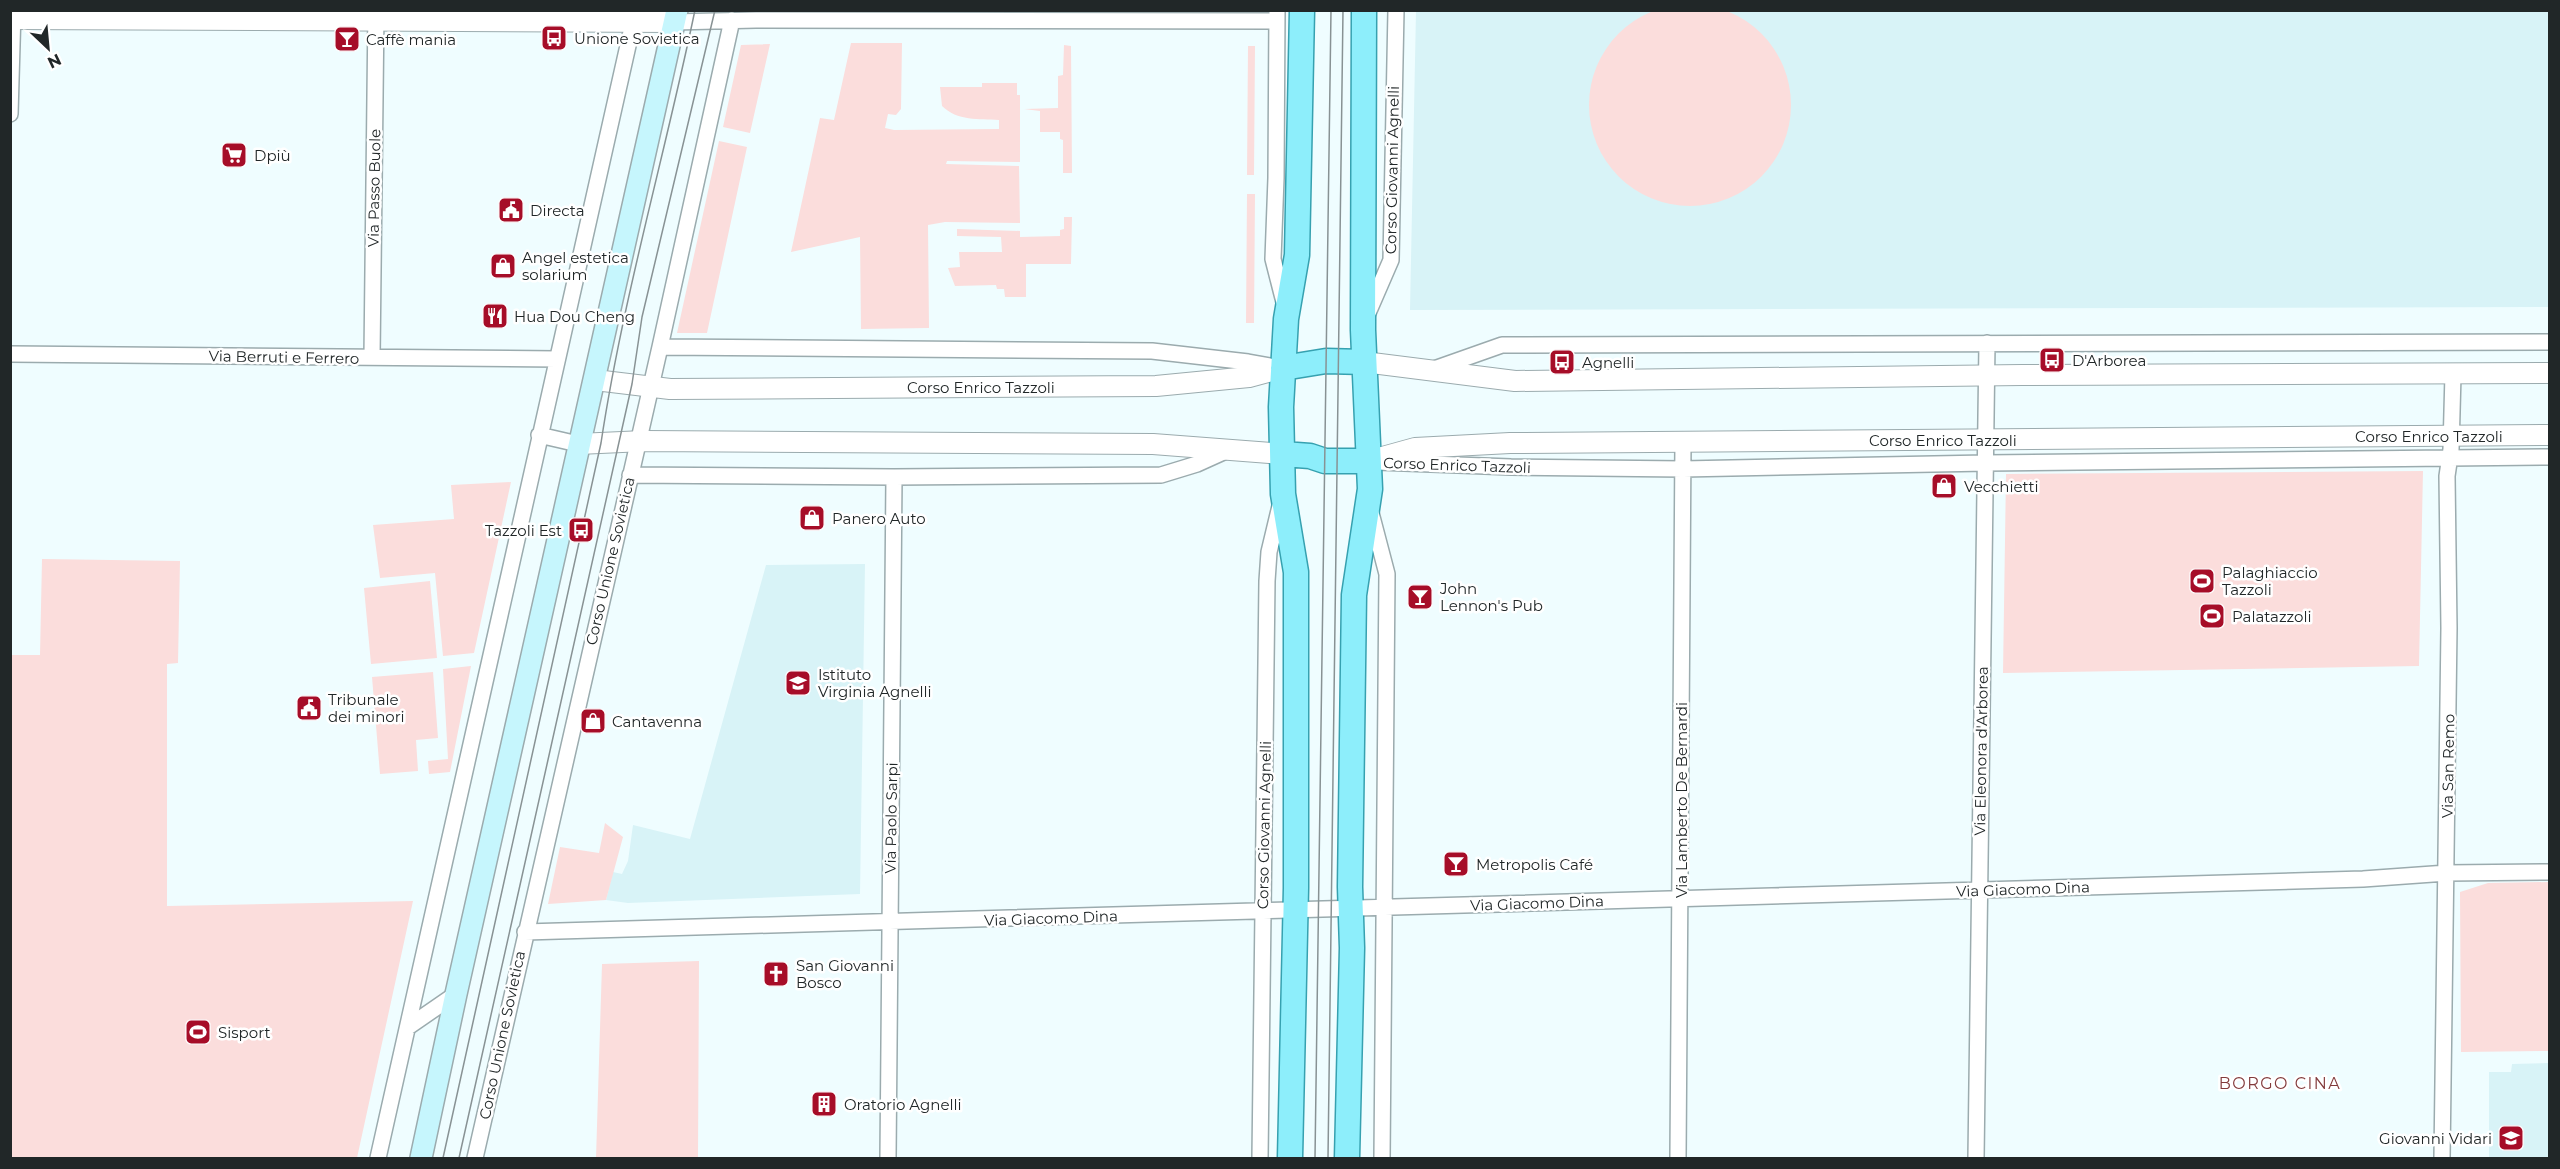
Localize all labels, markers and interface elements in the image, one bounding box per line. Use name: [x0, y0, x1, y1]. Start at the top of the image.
north arrow: [18, 18, 78, 78]
bus stop icon: Unione Sovietica: [539, 23, 569, 53]
bar icon: Caffè mania: [332, 24, 362, 54]
place label: Unione Sovietica: [574, 29, 700, 48]
place label: Caffè mania: [366, 30, 456, 49]
text: N: [44, 50, 64, 72]
street label: Corso Giovanni Agnelli: [1381, 86, 1403, 254]
street label: Via Passo Buole: [363, 129, 385, 247]
supermarket icon: Dpiù: [219, 140, 249, 170]
place label: Dpiù: [254, 146, 291, 165]
public building icon: Directa: [496, 195, 526, 225]
place label: Directa: [530, 201, 585, 220]
place label: Angel estetica solarium: [522, 248, 629, 284]
shop icon: Angel estetica solarium: [488, 251, 518, 281]
restaurant icon: Hua Dou Cheng: [480, 301, 510, 331]
place label: Hua Dou Cheng: [514, 307, 635, 326]
bus stop icon: D'Arborea: [2037, 345, 2067, 375]
street label: Via Berruti e Ferrero: [208, 346, 360, 368]
bus stop icon: Agnelli: [1547, 347, 1577, 377]
place label: D'Arborea: [2072, 351, 2146, 370]
place label: Agnelli: [1582, 353, 1634, 372]
street label: Corso Enrico Tazzoli: [907, 378, 1055, 397]
street label: Corso Enrico Tazzoli: [2355, 427, 2503, 446]
street label: Corso Enrico Tazzoli: [1869, 431, 2017, 450]
street label: Corso Enrico Tazzoli: [1383, 453, 1531, 477]
shop icon: Vecchietti: [1929, 471, 1959, 501]
street label: Corso Unione Sovietica: [581, 475, 639, 647]
place label: Vecchietti: [1964, 477, 2039, 496]
shop icon: Panero Auto: [797, 503, 827, 533]
place label: Panero Auto: [832, 509, 926, 528]
bus stop icon: Tazzoli Est: [566, 515, 596, 545]
place label: Tazzoli Est: [485, 521, 562, 540]
place label: Palaghiaccio Tazzoli: [2222, 563, 2318, 599]
sports icon: Palaghiaccio Tazzoli: [2187, 566, 2217, 596]
place label: John Lennon's Pub: [1439, 579, 1543, 615]
bar icon: John Lennon's Pub: [1405, 582, 1435, 612]
sports icon: Palatazzoli: [2197, 601, 2227, 631]
place label: Palatazzoli: [2232, 607, 2312, 626]
place label: Istituto Virginia Agnelli: [818, 665, 932, 701]
street label: Via Eleonora d'Arborea: [1970, 666, 1992, 836]
school or university icon: Istituto Virginia Agnelli: [783, 668, 813, 698]
place label: Tribunale dei minori: [328, 690, 405, 726]
public building icon: Tribunale dei minori: [294, 693, 324, 723]
street label: Via Lamberto De Bernardi: [1672, 702, 1691, 898]
shop icon: Cantavenna: [578, 706, 608, 736]
place label: Cantavenna: [612, 712, 702, 731]
street label: Via San Remo: [2438, 714, 2458, 818]
street label: Corso Giovanni Agnelli: [1253, 741, 1275, 909]
street label: Via Paolo Sarpi: [881, 762, 901, 874]
bar icon: Metropolis Café: [1441, 849, 1471, 879]
place label: Metropolis Café: [1476, 855, 1593, 874]
street label: Via Giacomo Dina: [1956, 877, 2090, 901]
street label: Via Giacomo Dina: [1470, 891, 1604, 915]
street label: Via Giacomo Dina: [984, 906, 1118, 930]
street label: Corso Unione Sovietica: [475, 949, 529, 1121]
place label: San Giovanni Bosco: [796, 956, 894, 992]
church icon: San Giovanni Bosco: [761, 959, 791, 989]
sports icon: Sisport: [183, 1017, 213, 1047]
place label: Sisport: [218, 1023, 271, 1042]
district label: BORGO CINA: [2219, 1074, 2341, 1093]
building icon: Oratorio Agnelli: [809, 1089, 839, 1119]
place label: Oratorio Agnelli: [844, 1095, 962, 1114]
school or university icon: Giovanni Vidari: [2496, 1123, 2526, 1153]
place label: Giovanni Vidari: [2379, 1129, 2492, 1148]

